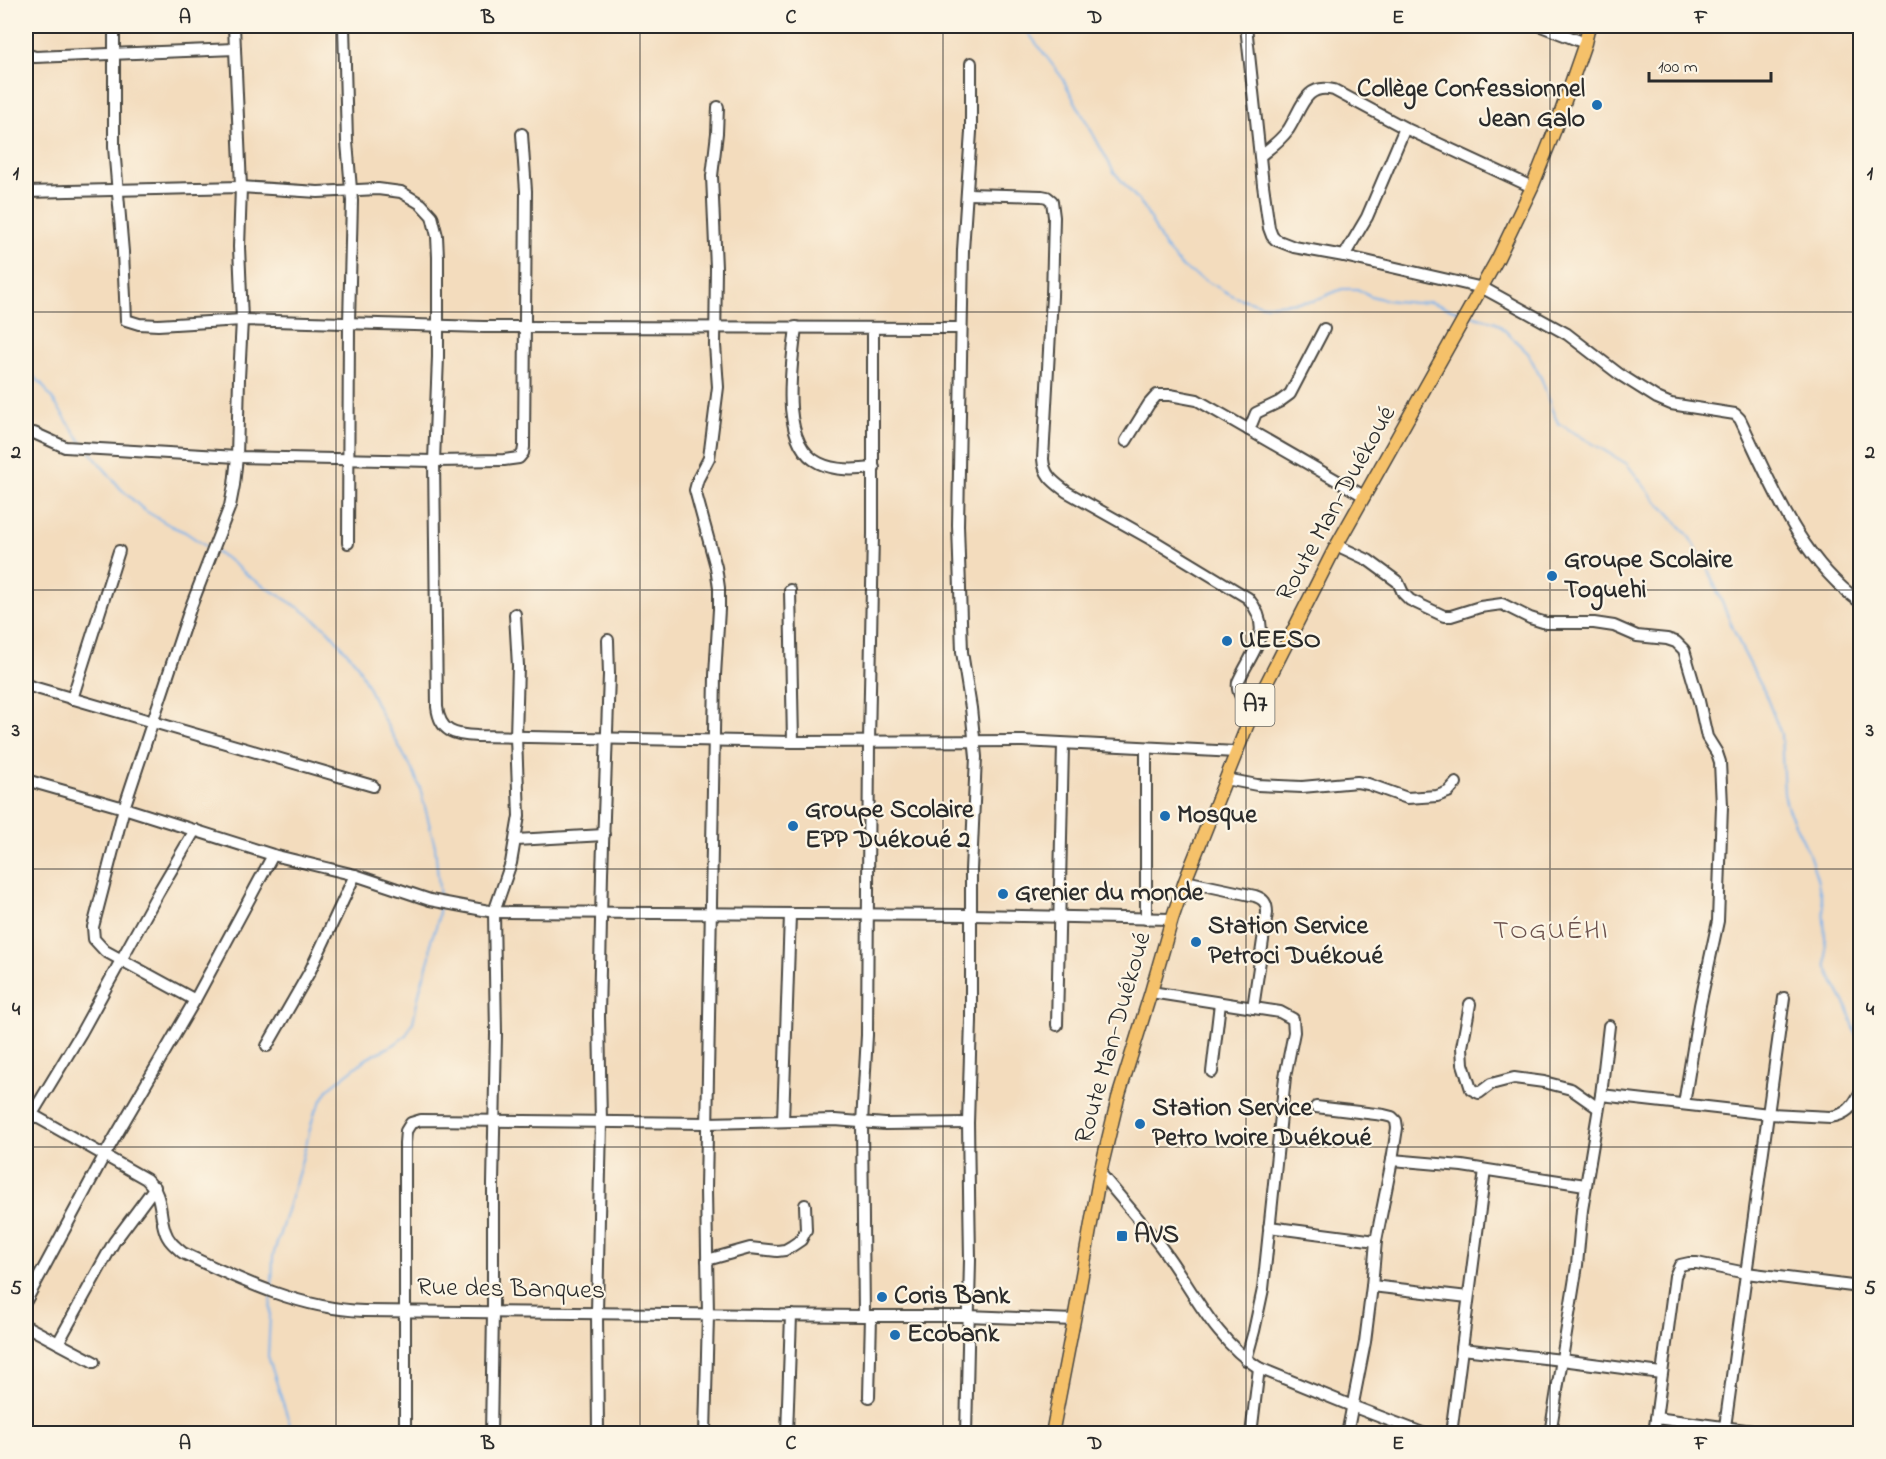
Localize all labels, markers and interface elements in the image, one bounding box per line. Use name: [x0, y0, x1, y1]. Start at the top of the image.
text: A: [179, 4, 191, 33]
text: B: [480, 4, 495, 33]
text: C: [786, 4, 797, 33]
text: D: [1087, 4, 1102, 33]
text: E: [1392, 4, 1404, 33]
text: F: [1694, 4, 1708, 33]
scale bar: [1649, 45, 1770, 83]
text: 100 m: [1658, 55, 1698, 81]
place label: Collège Confessionnel Jean Galo: [1357, 71, 1585, 139]
marker: Collège Confessionnel Jean Galo: [1590, 98, 1604, 112]
text: 1: [13, 160, 20, 189]
text: 1: [1867, 160, 1874, 189]
street label: Route Man-Duékoué: [1267, 399, 1407, 609]
text: 2: [10, 439, 21, 468]
text: 2: [1864, 439, 1875, 468]
place label: Groupe Scolaire Toguehi: [1564, 542, 1734, 611]
marker: Groupe Scolaire Toguehi: [1545, 569, 1559, 583]
place label: UEESO: [1239, 622, 1321, 660]
marker: UEESO: [1220, 634, 1234, 648]
road number: A7: [1236, 684, 1274, 726]
text: 3: [11, 717, 20, 746]
text: 3: [1865, 717, 1874, 746]
place label: Groupe Scolaire EPP Duékoué 2: [805, 792, 975, 860]
place label: Mosque: [1177, 797, 1258, 835]
marker: Mosque: [1158, 809, 1172, 823]
marker: Groupe Scolaire EPP Duékoué 2: [786, 819, 800, 833]
place label: Grenier du monde: [1015, 875, 1205, 913]
marker: Grenier du monde: [996, 887, 1010, 901]
place label: Station Service Petroci Duékoué: [1208, 908, 1384, 976]
district label: TOGUÉHI: [1493, 912, 1609, 951]
street label: Route Man-Duékoué: [1066, 927, 1163, 1148]
marker: Station Service Petroci Duékoué: [1189, 935, 1203, 949]
text: 4: [12, 996, 21, 1025]
text: 4: [1866, 996, 1875, 1025]
place label: Station Service Petro Ivoire Duékoué: [1152, 1090, 1373, 1158]
marker: Station Service Petro Ivoire Duékoué: [1133, 1117, 1147, 1131]
place label: AVS: [1134, 1217, 1179, 1255]
marker: AVS: [1115, 1229, 1129, 1243]
street label: Rue des Banques: [417, 1269, 605, 1311]
text: 5: [10, 1275, 22, 1304]
text: 5: [1864, 1275, 1876, 1304]
place label: Coris Bank: [894, 1278, 1011, 1316]
marker: Coris Bank: [875, 1290, 889, 1304]
place label: Ecobank: [907, 1316, 1000, 1354]
marker: Ecobank: [888, 1328, 902, 1342]
text: A: [179, 1430, 191, 1459]
text: B: [480, 1430, 495, 1459]
text: C: [786, 1430, 797, 1459]
text: D: [1087, 1430, 1102, 1459]
text: E: [1392, 1430, 1404, 1459]
text: F: [1694, 1430, 1708, 1459]

